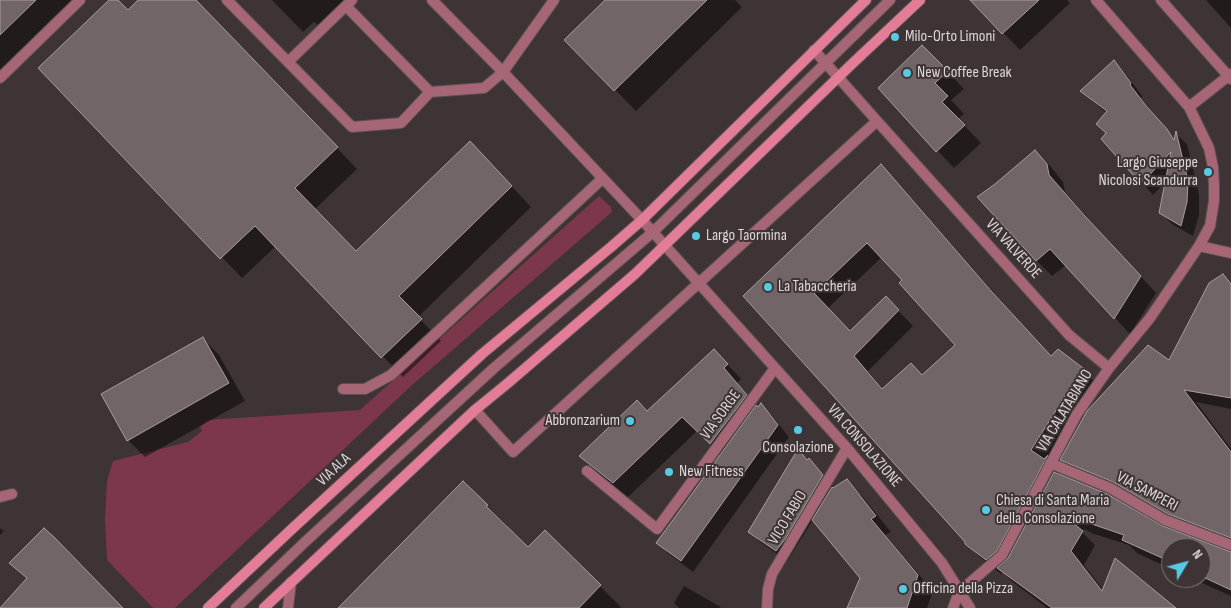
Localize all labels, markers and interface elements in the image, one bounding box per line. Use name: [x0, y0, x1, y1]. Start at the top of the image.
place label: Milo-Orto Limoni: [905, 27, 995, 47]
marker: Milo-Orto Limoni: [889, 31, 901, 43]
place label: New Coffee Break: [917, 63, 1012, 83]
marker: New Coffee Break: [901, 67, 913, 79]
place label: Largo Giuseppe Nicolosi Scandurra: [1099, 153, 1198, 191]
marker: Largo Giuseppe Nicolosi Scandurra: [1202, 166, 1214, 178]
street label: VIA VALVERDE: [981, 215, 1045, 283]
place label: Largo Taormina: [706, 226, 787, 246]
marker: Largo Taormina: [690, 230, 702, 242]
place label: La Tabaccheria: [778, 277, 857, 297]
marker: La Tabaccheria: [762, 281, 774, 293]
street label: VIA CALATABIANO: [1033, 366, 1097, 456]
street label: VIA SORGE: [697, 387, 745, 443]
street label: VIA CONSOLAZIONE: [823, 400, 905, 492]
place label: Abbronzarium: [545, 411, 620, 431]
marker: Abbronzarium: [624, 415, 636, 427]
marker: Consolazione: [792, 424, 804, 436]
place label: Consolazione: [762, 438, 834, 458]
street label: VIA ALA: [313, 449, 355, 491]
place label: New Fitness: [679, 462, 744, 482]
marker: New Fitness: [663, 466, 675, 478]
street label: VIA SAMPERI: [1113, 468, 1181, 516]
street label: VICO FABIO: [764, 488, 812, 548]
place label: Chiesa di Santa Maria della Consolazione: [996, 491, 1109, 529]
marker: Chiesa di Santa Maria della Consolazione: [980, 504, 992, 516]
north arrow: [1161, 538, 1211, 588]
text: N: [1189, 546, 1207, 562]
place label: Officina della Pizza: [913, 579, 1013, 599]
marker: Officina della Pizza: [897, 583, 909, 595]

